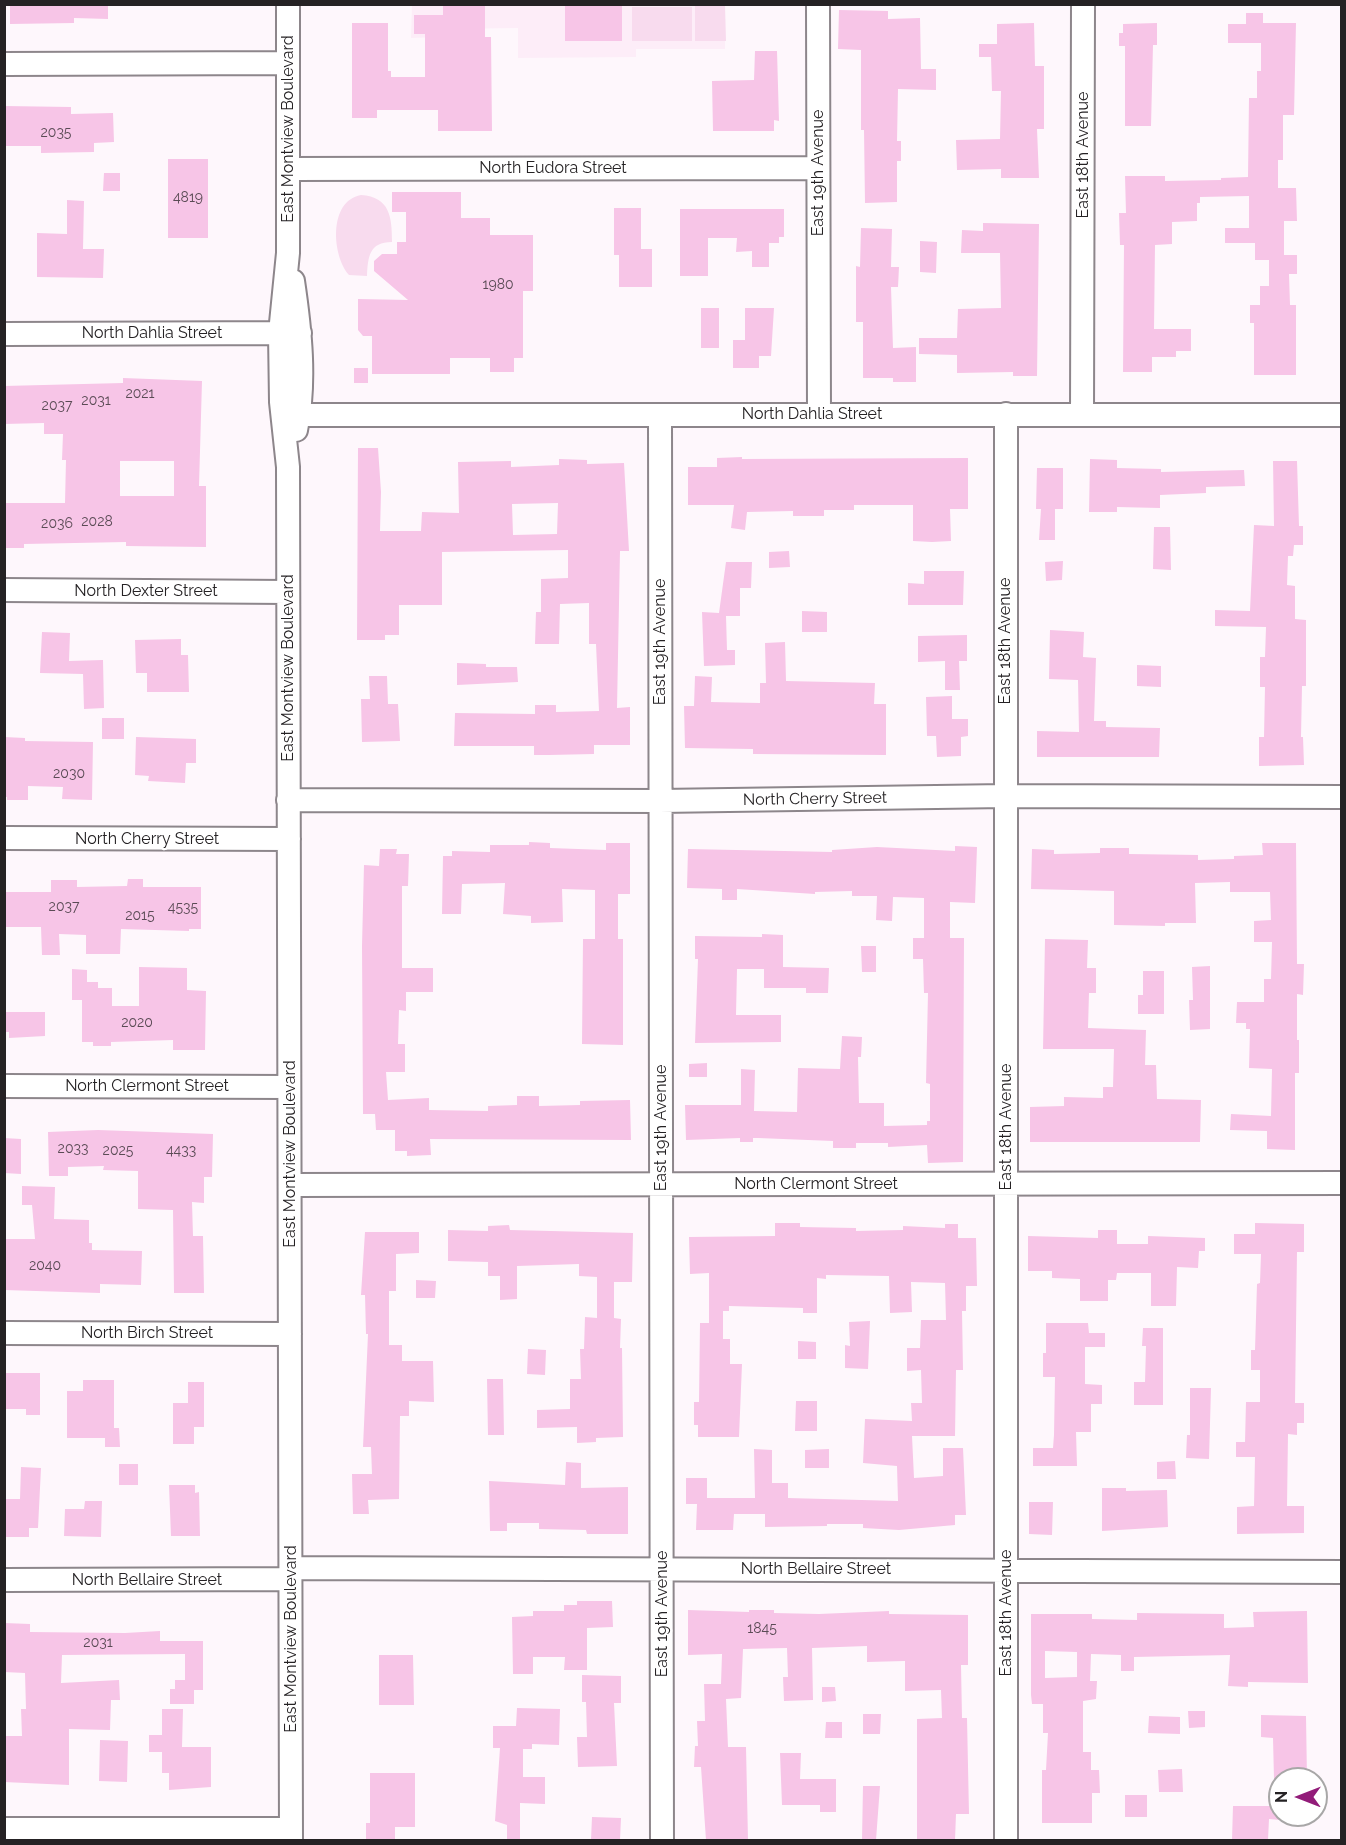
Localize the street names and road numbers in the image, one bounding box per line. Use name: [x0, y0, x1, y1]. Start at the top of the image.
street label: East Montview Boulevard: [278, 35, 298, 223]
street label: East 18th Avenue: [1073, 92, 1093, 218]
street label: East 19th Avenue: [808, 110, 828, 236]
street label: North Eudora Street: [479, 158, 627, 178]
street label: North Dahlia Street: [82, 323, 222, 343]
street label: North Dahlia Street: [742, 404, 882, 424]
street label: East Montview Boulevard: [278, 574, 298, 762]
street label: East 18th Avenue: [995, 578, 1015, 704]
street label: East 19th Avenue: [650, 579, 670, 705]
street label: North Dexter Street: [74, 581, 218, 601]
street label: North Cherry Street: [743, 788, 887, 810]
street label: North Cherry Street: [75, 829, 219, 849]
street label: East Montview Boulevard: [280, 1060, 300, 1248]
street label: East 18th Avenue: [996, 1064, 1016, 1190]
street label: East 19th Avenue: [651, 1065, 671, 1191]
street label: North Clermont Street: [65, 1076, 229, 1096]
street label: North Clermont Street: [734, 1174, 898, 1194]
street label: North Birch Street: [81, 1323, 213, 1343]
street label: East Montview Boulevard: [281, 1545, 301, 1733]
street label: East 18th Avenue: [996, 1550, 1016, 1676]
street label: East 19th Avenue: [652, 1551, 672, 1677]
street label: North Bellaire Street: [741, 1559, 891, 1579]
street label: North Bellaire Street: [72, 1570, 222, 1590]

